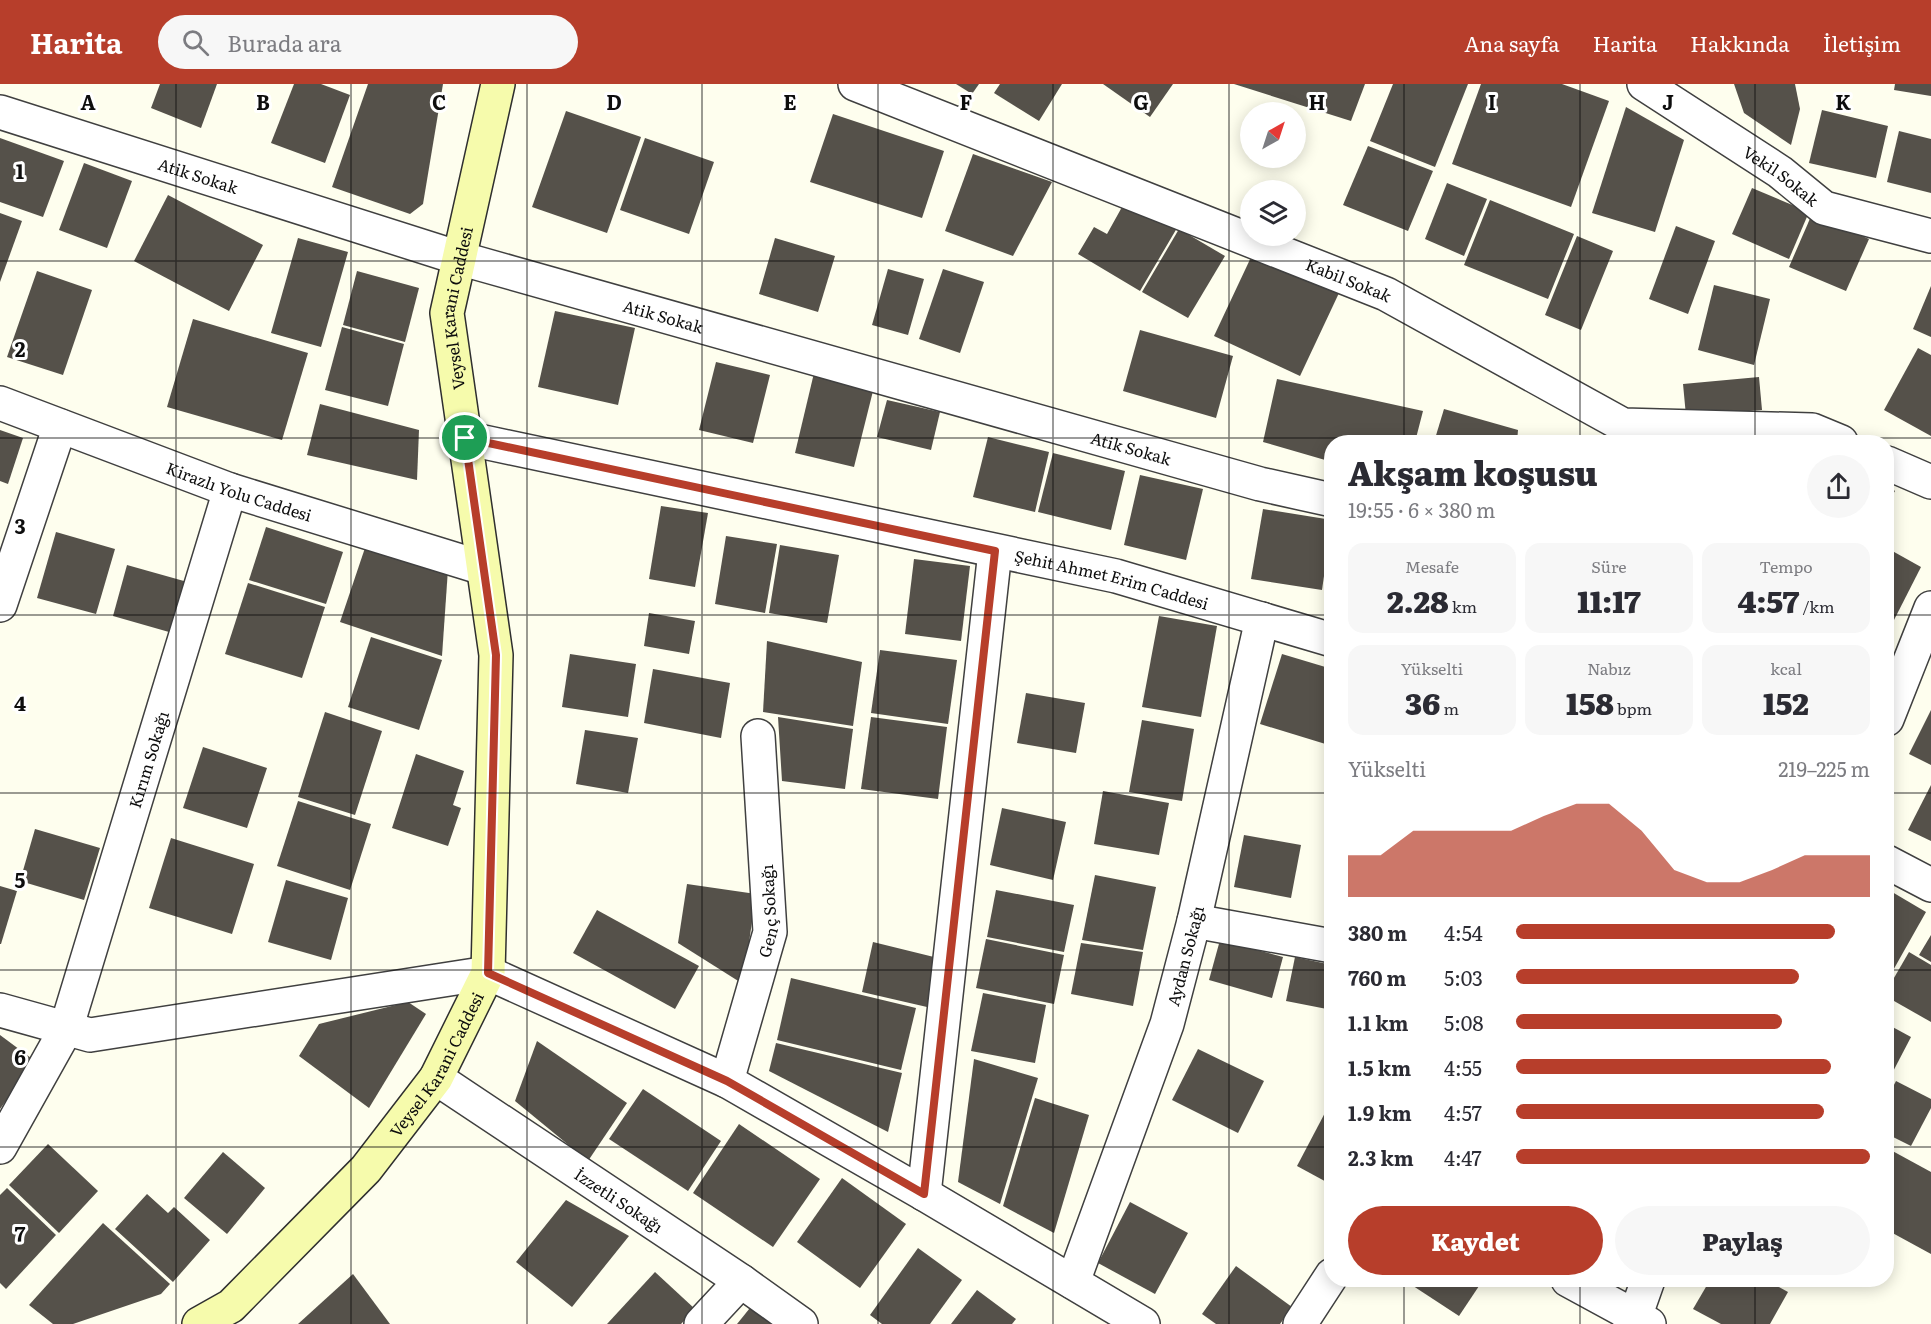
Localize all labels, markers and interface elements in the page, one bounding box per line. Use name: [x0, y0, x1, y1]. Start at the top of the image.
search box: [158, 15, 578, 69]
text: Harita: [30, 21, 122, 63]
icon: search: [179, 26, 212, 59]
text: Burada ara: [227, 26, 342, 59]
text: Ana sayfa: [1464, 27, 1560, 58]
text: Harita: [1593, 27, 1657, 58]
text: Hakkında: [1690, 27, 1790, 58]
text: İletişim: [1823, 27, 1901, 58]
text: A: [80, 86, 96, 116]
text: B: [256, 86, 270, 116]
text: C: [432, 86, 446, 116]
text: D: [606, 86, 622, 116]
text: E: [783, 86, 797, 116]
text: F: [960, 86, 973, 116]
text: G: [1133, 86, 1149, 116]
text: H: [1309, 86, 1325, 116]
text: I: [1488, 86, 1496, 116]
text: J: [1662, 86, 1674, 116]
text: K: [1835, 86, 1851, 116]
north arrow: [1240, 102, 1306, 168]
map controls: [1240, 102, 1306, 246]
street label: Vekil Sokak: [1739, 139, 1824, 211]
street label: Atik Sokak: [155, 151, 241, 199]
text: 1: [16, 155, 24, 185]
button: layers: [1240, 180, 1306, 246]
street label: Veysel Karani Caddesi: [435, 224, 478, 392]
street label: Kabil Sokak: [1302, 251, 1397, 307]
street label: Atik Sokak: [620, 293, 707, 338]
text: 2: [15, 333, 26, 363]
pin: [439, 412, 490, 463]
icon: arrive: [448, 421, 481, 454]
street label: Atik Sokak: [1088, 425, 1174, 470]
text: Akşam koşusu: [1348, 447, 1598, 496]
street label: Kirazlı Yolu Caddesi: [163, 455, 315, 527]
button: share: [1807, 455, 1870, 518]
text: 19:55 · 6 × 380 m: [1348, 494, 1495, 524]
text: 3: [14, 510, 26, 540]
street label: Şehit Ahmet Erim Caddesi: [1013, 543, 1212, 615]
text: Mesafe: [1405, 554, 1459, 578]
text: Süre: [1591, 554, 1627, 578]
text: Tempo: [1759, 554, 1813, 578]
text: 2.28: [1387, 578, 1449, 622]
text: 11:17: [1577, 578, 1641, 622]
text: 4:57: [1737, 578, 1799, 622]
text: km: [1449, 594, 1477, 618]
text: /km: [1799, 594, 1835, 618]
text: Yükselti: [1401, 656, 1463, 680]
text: Nabız: [1587, 656, 1631, 680]
text: kcal: [1770, 656, 1802, 680]
text: 36: [1405, 680, 1440, 724]
text: 158: [1566, 680, 1614, 724]
text: 152: [1763, 680, 1809, 724]
text: 4: [14, 687, 26, 717]
text: m: [1440, 696, 1459, 720]
text: bpm: [1614, 696, 1652, 720]
street label: Kırım Sokağı: [122, 708, 174, 811]
text: Yükselti: [1348, 753, 1426, 783]
text: 219–225 m: [1778, 753, 1870, 783]
text: 5: [15, 864, 26, 894]
street label: Genç Sokağı: [751, 864, 783, 960]
street label: Aydan Sokağı: [1160, 903, 1209, 1009]
text: 380 m: [1348, 917, 1407, 947]
text: 4:54: [1444, 917, 1483, 947]
text: 760 m: [1348, 962, 1407, 992]
text: 5:03: [1444, 962, 1483, 992]
street label: Veysel Karani Caddesi: [383, 987, 489, 1141]
text: 1.1 km: [1348, 1007, 1408, 1037]
text: 5:08: [1444, 1007, 1483, 1037]
text: 6: [14, 1041, 26, 1071]
text: 1.5 km: [1348, 1052, 1411, 1082]
text: 4:55: [1444, 1052, 1482, 1082]
text: 1.9 km: [1348, 1097, 1412, 1127]
text: 4:57: [1444, 1097, 1482, 1127]
text: 2.3 km: [1348, 1142, 1414, 1172]
text: 4:47: [1444, 1142, 1482, 1172]
street label: İzzetli Sokağı: [570, 1162, 668, 1238]
button: Kaydet: [1348, 1206, 1603, 1275]
button: Paylaş: [1615, 1206, 1870, 1275]
text: 7: [15, 1218, 26, 1248]

